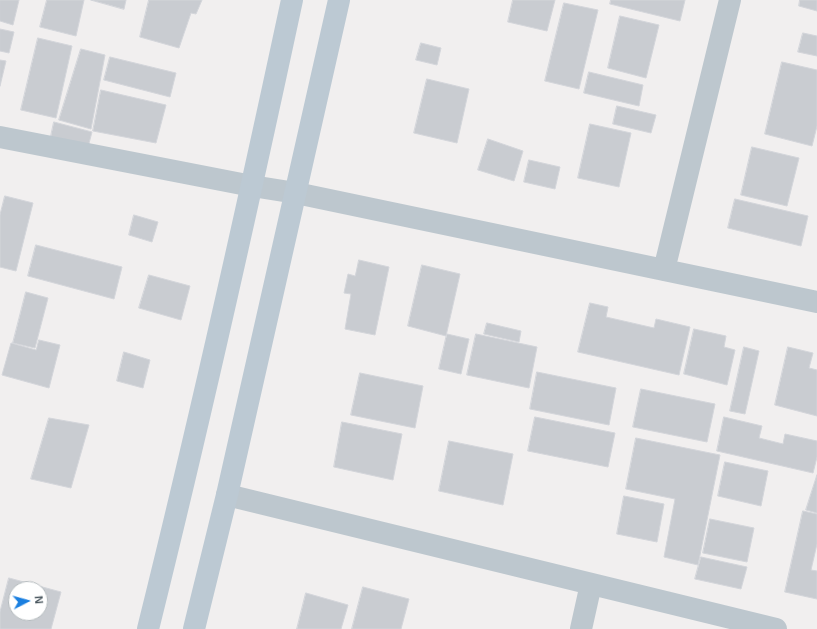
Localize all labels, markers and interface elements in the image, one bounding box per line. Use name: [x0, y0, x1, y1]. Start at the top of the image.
north arrow: [8, 581, 48, 621]
text: N: [33, 595, 45, 604]

